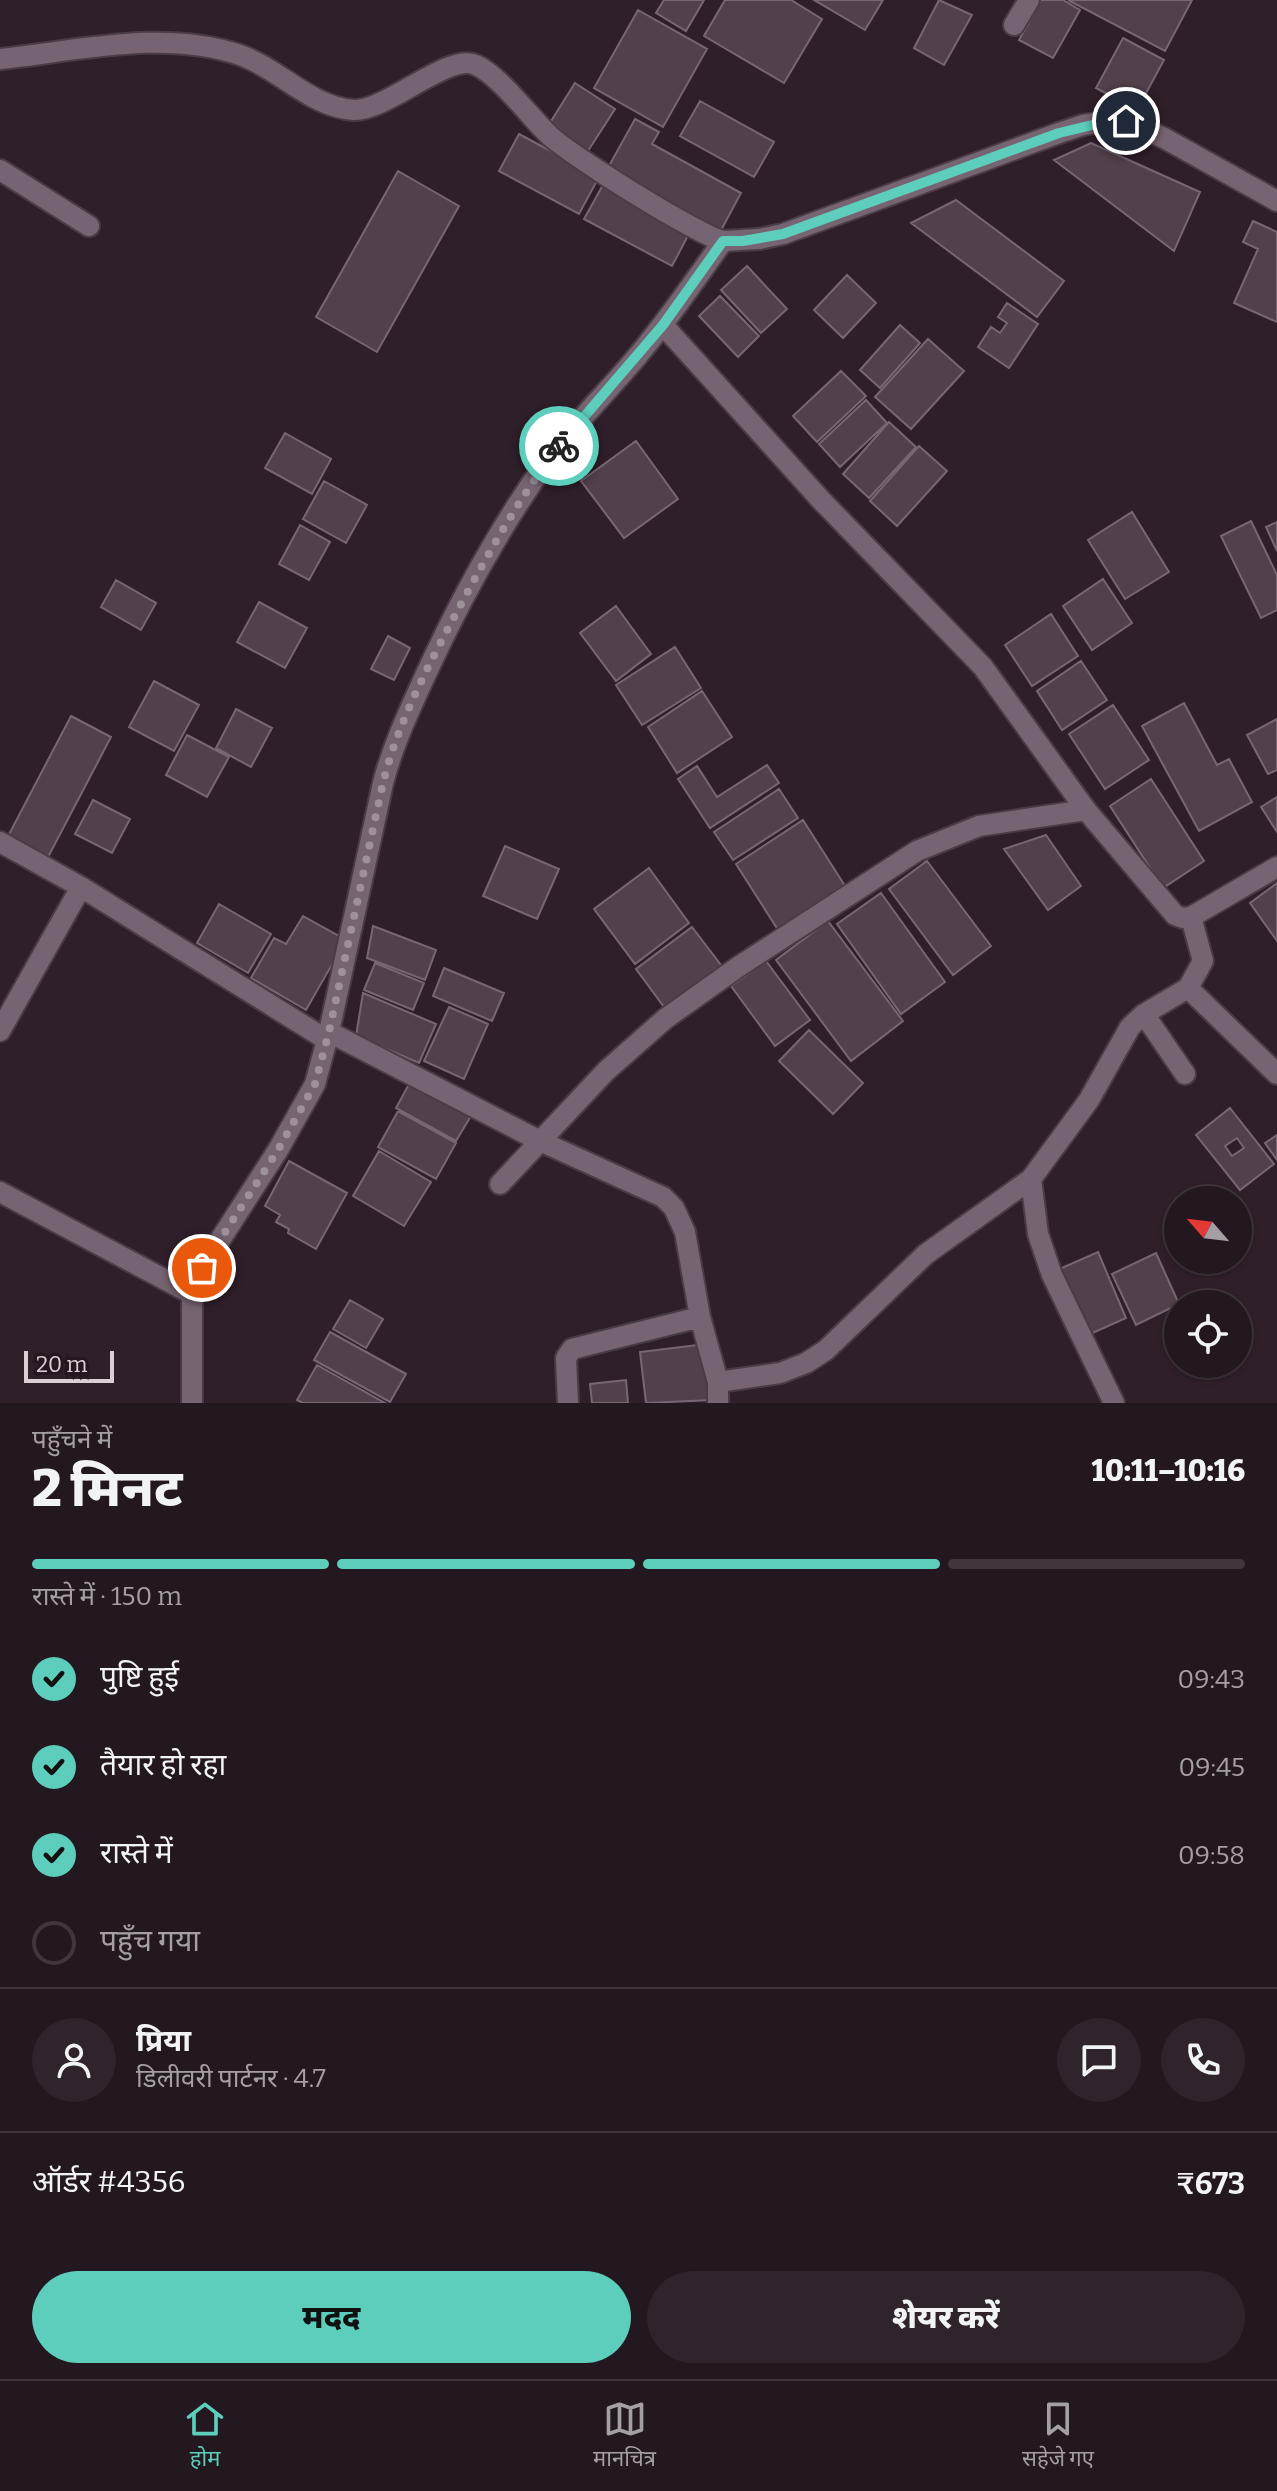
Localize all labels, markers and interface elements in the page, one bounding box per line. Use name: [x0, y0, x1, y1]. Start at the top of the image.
pin: [1092, 87, 1160, 155]
icon: home: [1104, 99, 1148, 143]
courier: [519, 406, 599, 486]
icon: bike: [537, 424, 581, 468]
north arrow: [1164, 1186, 1252, 1274]
map controls: [1164, 1186, 1252, 1378]
pin: [168, 1234, 236, 1302]
icon: bag: [180, 1246, 224, 1290]
button: locate: [1164, 1290, 1252, 1378]
scale bar: [24, 1347, 114, 1383]
text: 20 m: [36, 1351, 87, 1378]
text: पहुँचने में: [32, 1424, 112, 1455]
text: 10:11–10:16: [1092, 1453, 1245, 1489]
text: 2 मिनट: [32, 1457, 183, 1520]
text: रास्ते में · 150 m: [32, 1581, 182, 1612]
icon: check: [32, 1657, 76, 1701]
text: पुष्टि हुई: [100, 1659, 179, 1695]
text: 09:43: [1178, 1664, 1245, 1695]
icon: check: [32, 1745, 76, 1789]
text: तैयार हो रहा: [100, 1747, 226, 1783]
text: 09:45: [1179, 1752, 1245, 1783]
icon: check: [32, 1833, 76, 1877]
text: रास्ते में: [100, 1835, 173, 1871]
text: 09:58: [1178, 1840, 1245, 1871]
text: पहुँच गया: [100, 1923, 200, 1959]
button: person: [32, 2018, 116, 2102]
button: chat: [1057, 2018, 1141, 2102]
button: phone: [1161, 2018, 1245, 2102]
text: प्रिया: [136, 2023, 191, 2059]
text: डिलीवरी पार्टनर · 4.7: [136, 2063, 326, 2094]
text: ऑर्डर #4356: [32, 2164, 185, 2200]
text: ₹673: [1176, 2166, 1245, 2202]
button: मदद: [32, 2271, 631, 2363]
button: शेयर करें: [647, 2271, 1245, 2363]
tab: होम: [183, 2397, 227, 2475]
tab: मानचित्र: [593, 2397, 656, 2475]
tab: सहेजे गए: [1022, 2397, 1094, 2475]

